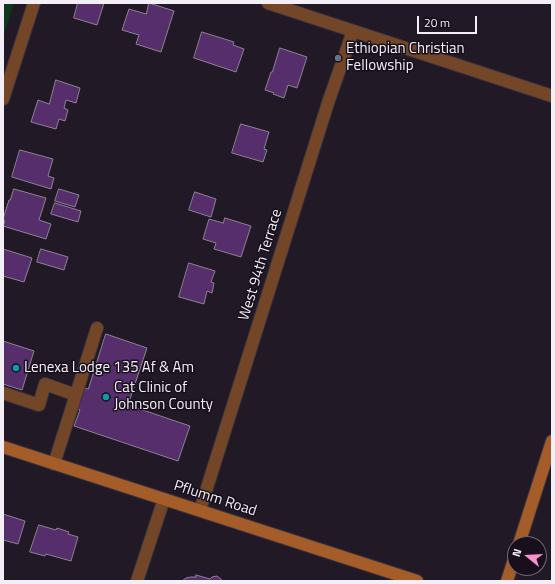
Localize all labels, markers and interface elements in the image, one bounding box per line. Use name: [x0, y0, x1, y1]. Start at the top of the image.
scale bar: [419, 8, 479, 34]
text: 20 m: [424, 13, 450, 32]
place label: Ethiopian Christian Fellowship: [346, 40, 465, 75]
marker: Ethiopian Christian Fellowship: [333, 53, 343, 63]
street label: West 94th Terrace: [236, 207, 286, 323]
place label: Lenexa Lodge 135 Af & Am: [24, 359, 194, 377]
marker: Lenexa Lodge 135 Af & Am: [11, 363, 21, 373]
place label: Cat Clinic of Johnson County: [114, 379, 213, 414]
marker: Cat Clinic of Johnson County: [101, 392, 111, 402]
street label: Pflumm Road: [171, 477, 259, 521]
north arrow: [507, 536, 547, 576]
text: N: [508, 547, 525, 559]

